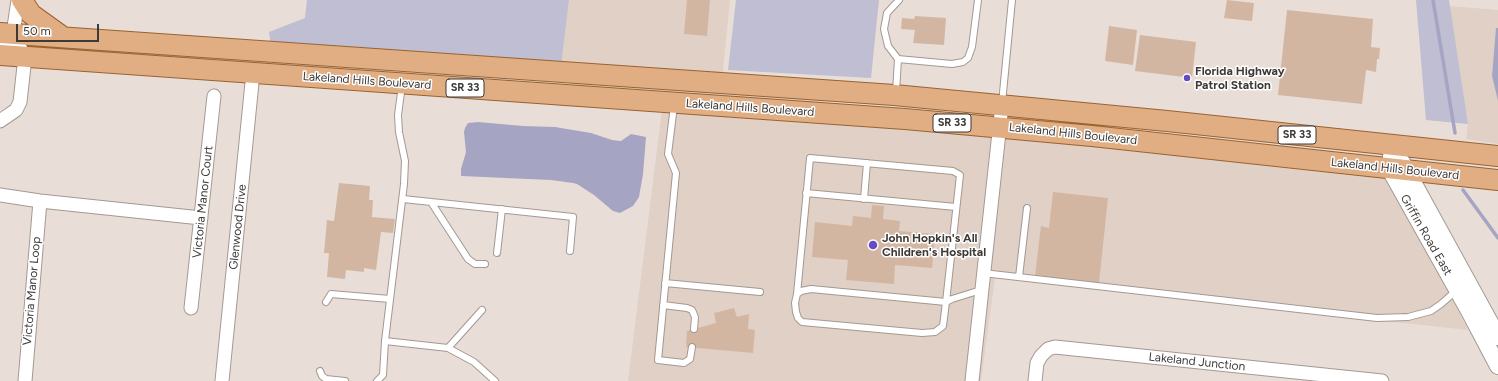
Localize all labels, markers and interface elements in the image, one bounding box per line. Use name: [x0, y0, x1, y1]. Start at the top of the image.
scale bar: [18, 16, 101, 42]
text: 50 m: [23, 24, 51, 38]
place label: Florida Highway Patrol Station: [1195, 64, 1285, 92]
street label: Lakeland Hills Boulevard: [302, 69, 432, 93]
marker: Florida Highway Patrol Station: [1182, 73, 1192, 83]
road number: SR 33: [446, 79, 484, 97]
street label: Lakeland Hills Boulevard: [685, 96, 815, 120]
road number: SR 33: [933, 114, 971, 132]
street label: Lakeland Hills Boulevard: [1008, 120, 1138, 148]
road number: SR 33: [1278, 126, 1316, 144]
street label: Victoria Manor Court: [190, 145, 216, 259]
street label: Lakeland Hills Boulevard: [1330, 155, 1460, 183]
street label: Glenwood Drive: [226, 184, 250, 270]
street label: Griffin Road East: [1397, 192, 1455, 278]
place label: John Hopkin's All Children's Hospital: [882, 231, 986, 259]
street label: Victoria Manor Loop: [20, 236, 44, 346]
marker: John Hopkin's All Children's Hospital: [867, 239, 879, 251]
street label: Lakeland Junction: [1148, 350, 1246, 374]

